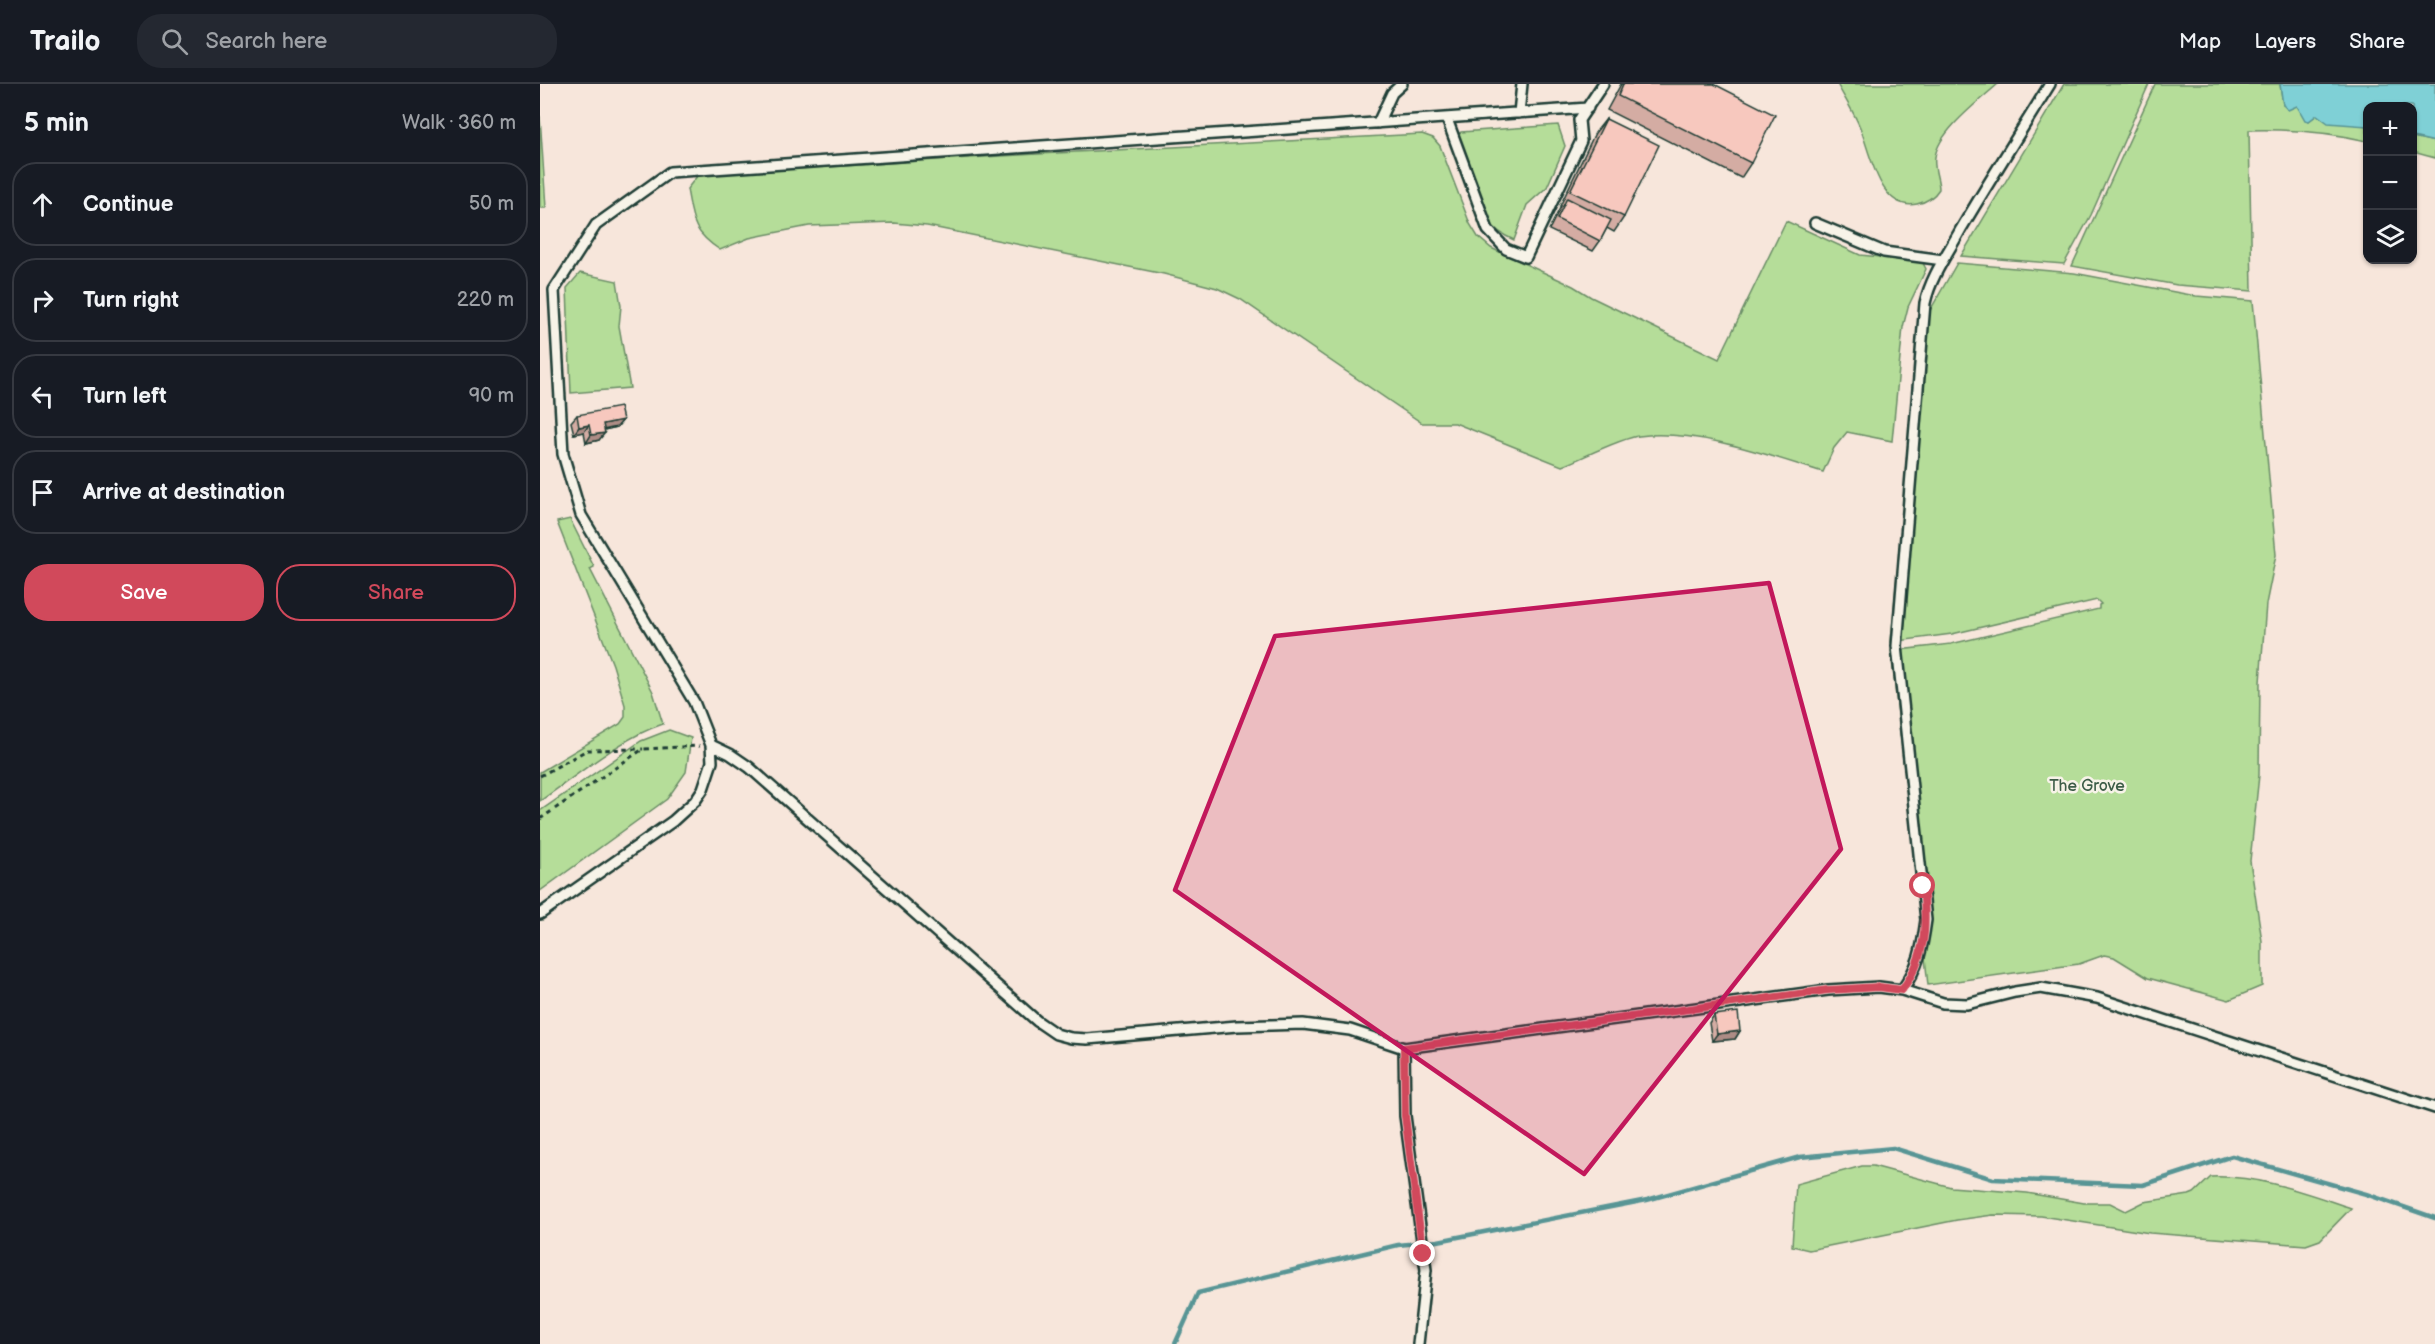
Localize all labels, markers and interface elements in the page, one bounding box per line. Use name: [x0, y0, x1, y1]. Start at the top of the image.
search box: [137, 14, 557, 68]
text: Trailo: [30, 25, 101, 58]
icon: search: [158, 25, 191, 58]
text: Search here: [206, 28, 327, 55]
text: Map: [2179, 29, 2221, 54]
text: Layers: [2254, 29, 2316, 54]
text: Share: [2349, 29, 2405, 54]
map controls: [2363, 102, 2417, 264]
button: +: [2363, 102, 2417, 156]
text: 5 min: [24, 108, 89, 139]
text: Walk · 360 m: [402, 111, 516, 135]
button: −: [2363, 156, 2417, 210]
icon: ahead: [26, 188, 59, 221]
text: Continue: [83, 191, 173, 218]
text: 50 m: [469, 192, 514, 216]
button: layers: [2363, 210, 2417, 264]
icon: right: [26, 284, 59, 317]
text: Turn right: [83, 287, 179, 314]
text: 220 m: [457, 288, 514, 312]
icon: left: [26, 380, 59, 413]
text: Turn left: [83, 383, 167, 410]
text: 90 m: [469, 384, 514, 408]
icon: arrive: [26, 476, 59, 509]
text: Arrive at destination: [83, 479, 285, 506]
button: Save: [24, 564, 264, 621]
button: Share: [276, 564, 516, 621]
park label: The Grove: [2049, 777, 2125, 796]
route start: [1909, 872, 1935, 898]
route end: [1409, 1240, 1435, 1266]

